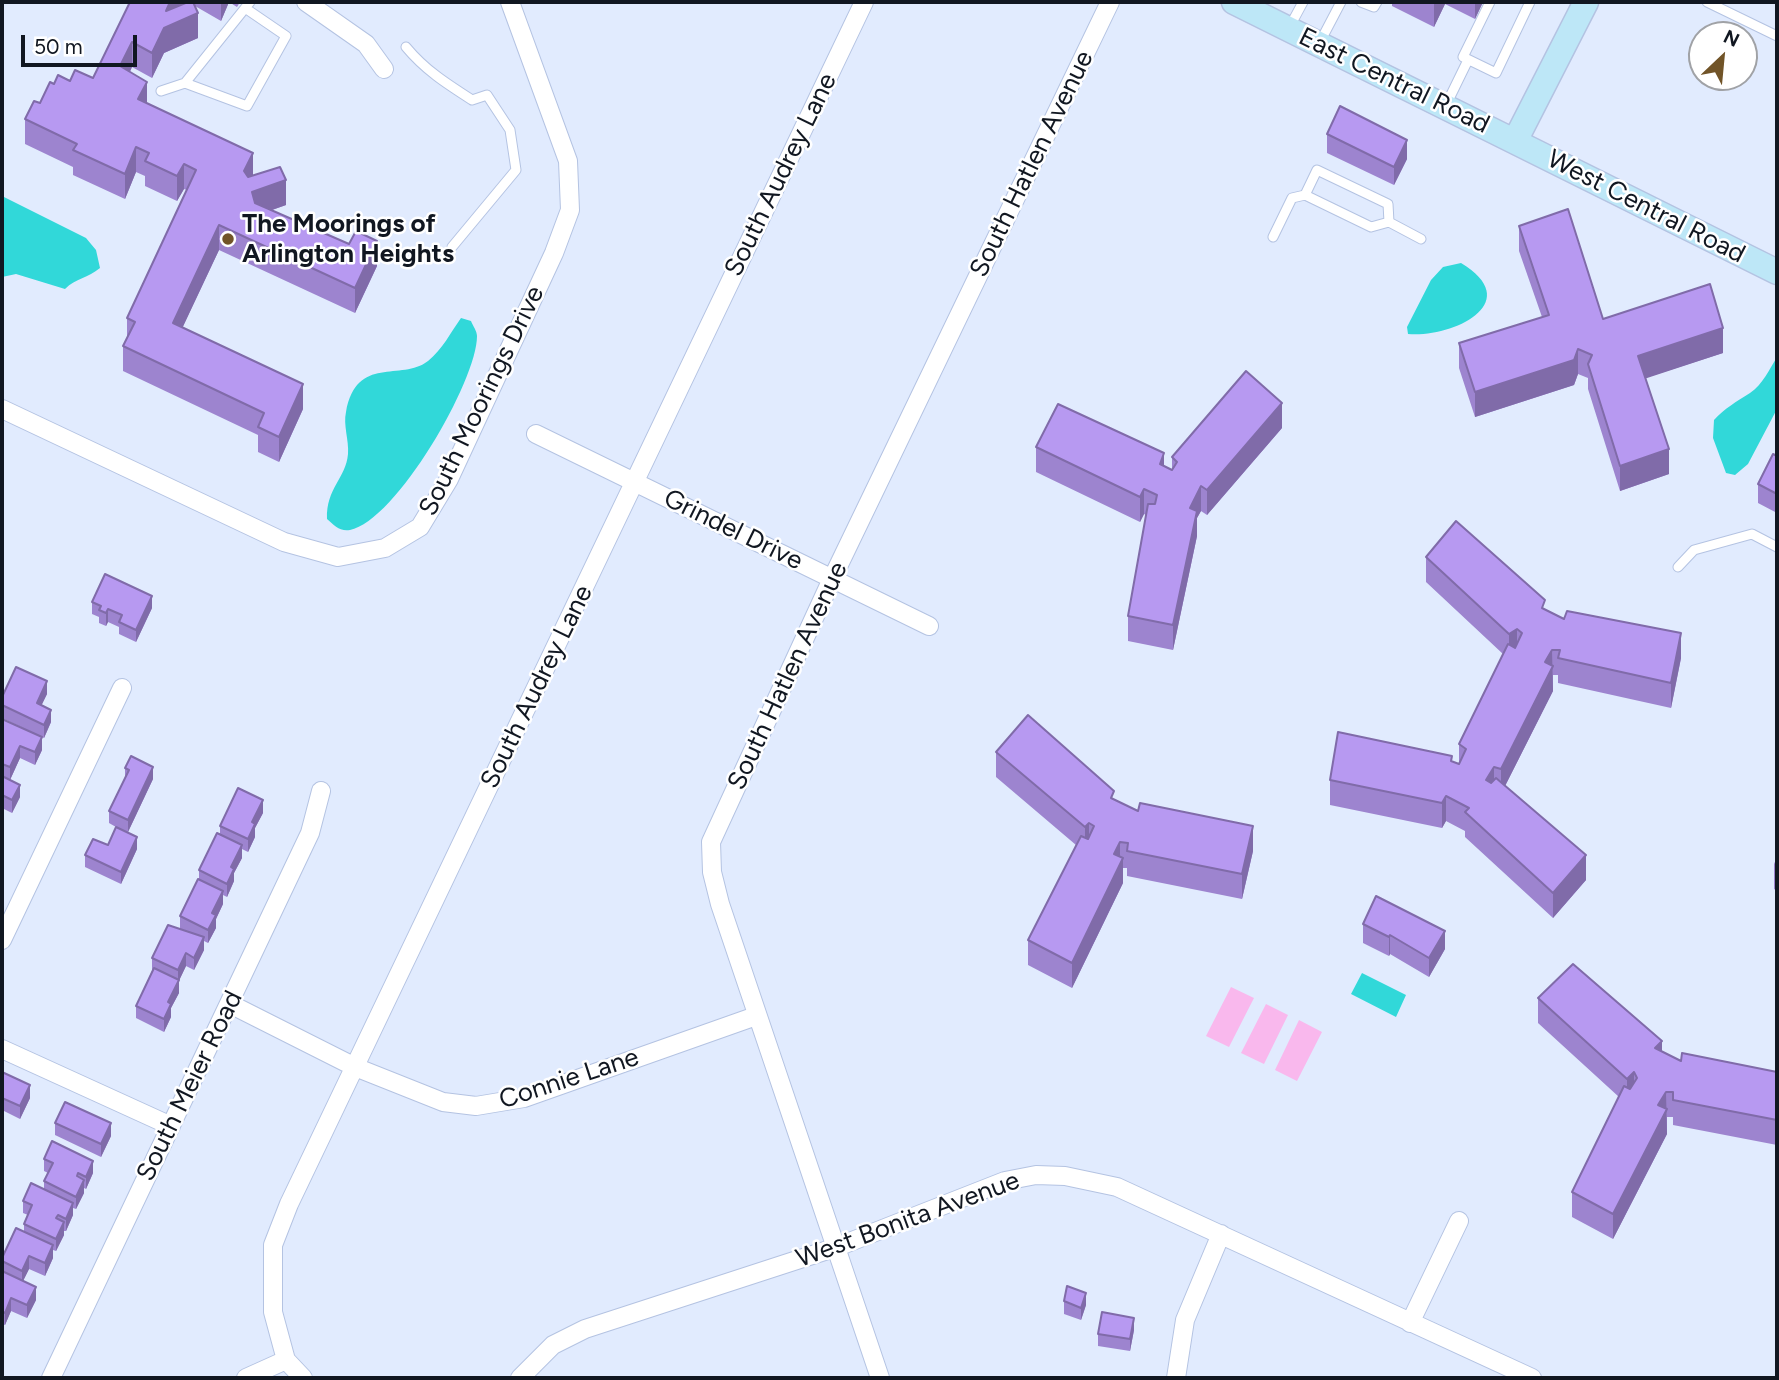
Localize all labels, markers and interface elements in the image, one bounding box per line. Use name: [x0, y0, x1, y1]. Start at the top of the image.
scale bar: [24, 21, 140, 65]
street label: East Central Road: [1294, 21, 1494, 141]
north arrow: [1688, 21, 1758, 91]
text: N: [1720, 25, 1743, 52]
text: 50 m: [34, 34, 83, 59]
street label: South Hatlen Avenue: [964, 46, 1100, 282]
street label: South Audrey Lane: [718, 68, 844, 282]
street label: West Central Road: [1542, 144, 1750, 270]
place label: The Moorings of Arlington Heights: [242, 208, 454, 270]
marker: The Moorings of Arlington Heights: [220, 231, 236, 247]
street label: South Moorings Drive: [413, 281, 551, 521]
street label: Grindel Drive: [658, 483, 808, 577]
street label: South Hatlen Avenue: [722, 557, 854, 795]
street label: South Audrey Lane: [474, 580, 600, 794]
street label: South Meier Road: [130, 986, 250, 1186]
street label: Connie Lane: [495, 1042, 643, 1116]
street label: West Bonita Avenue: [792, 1165, 1024, 1275]

